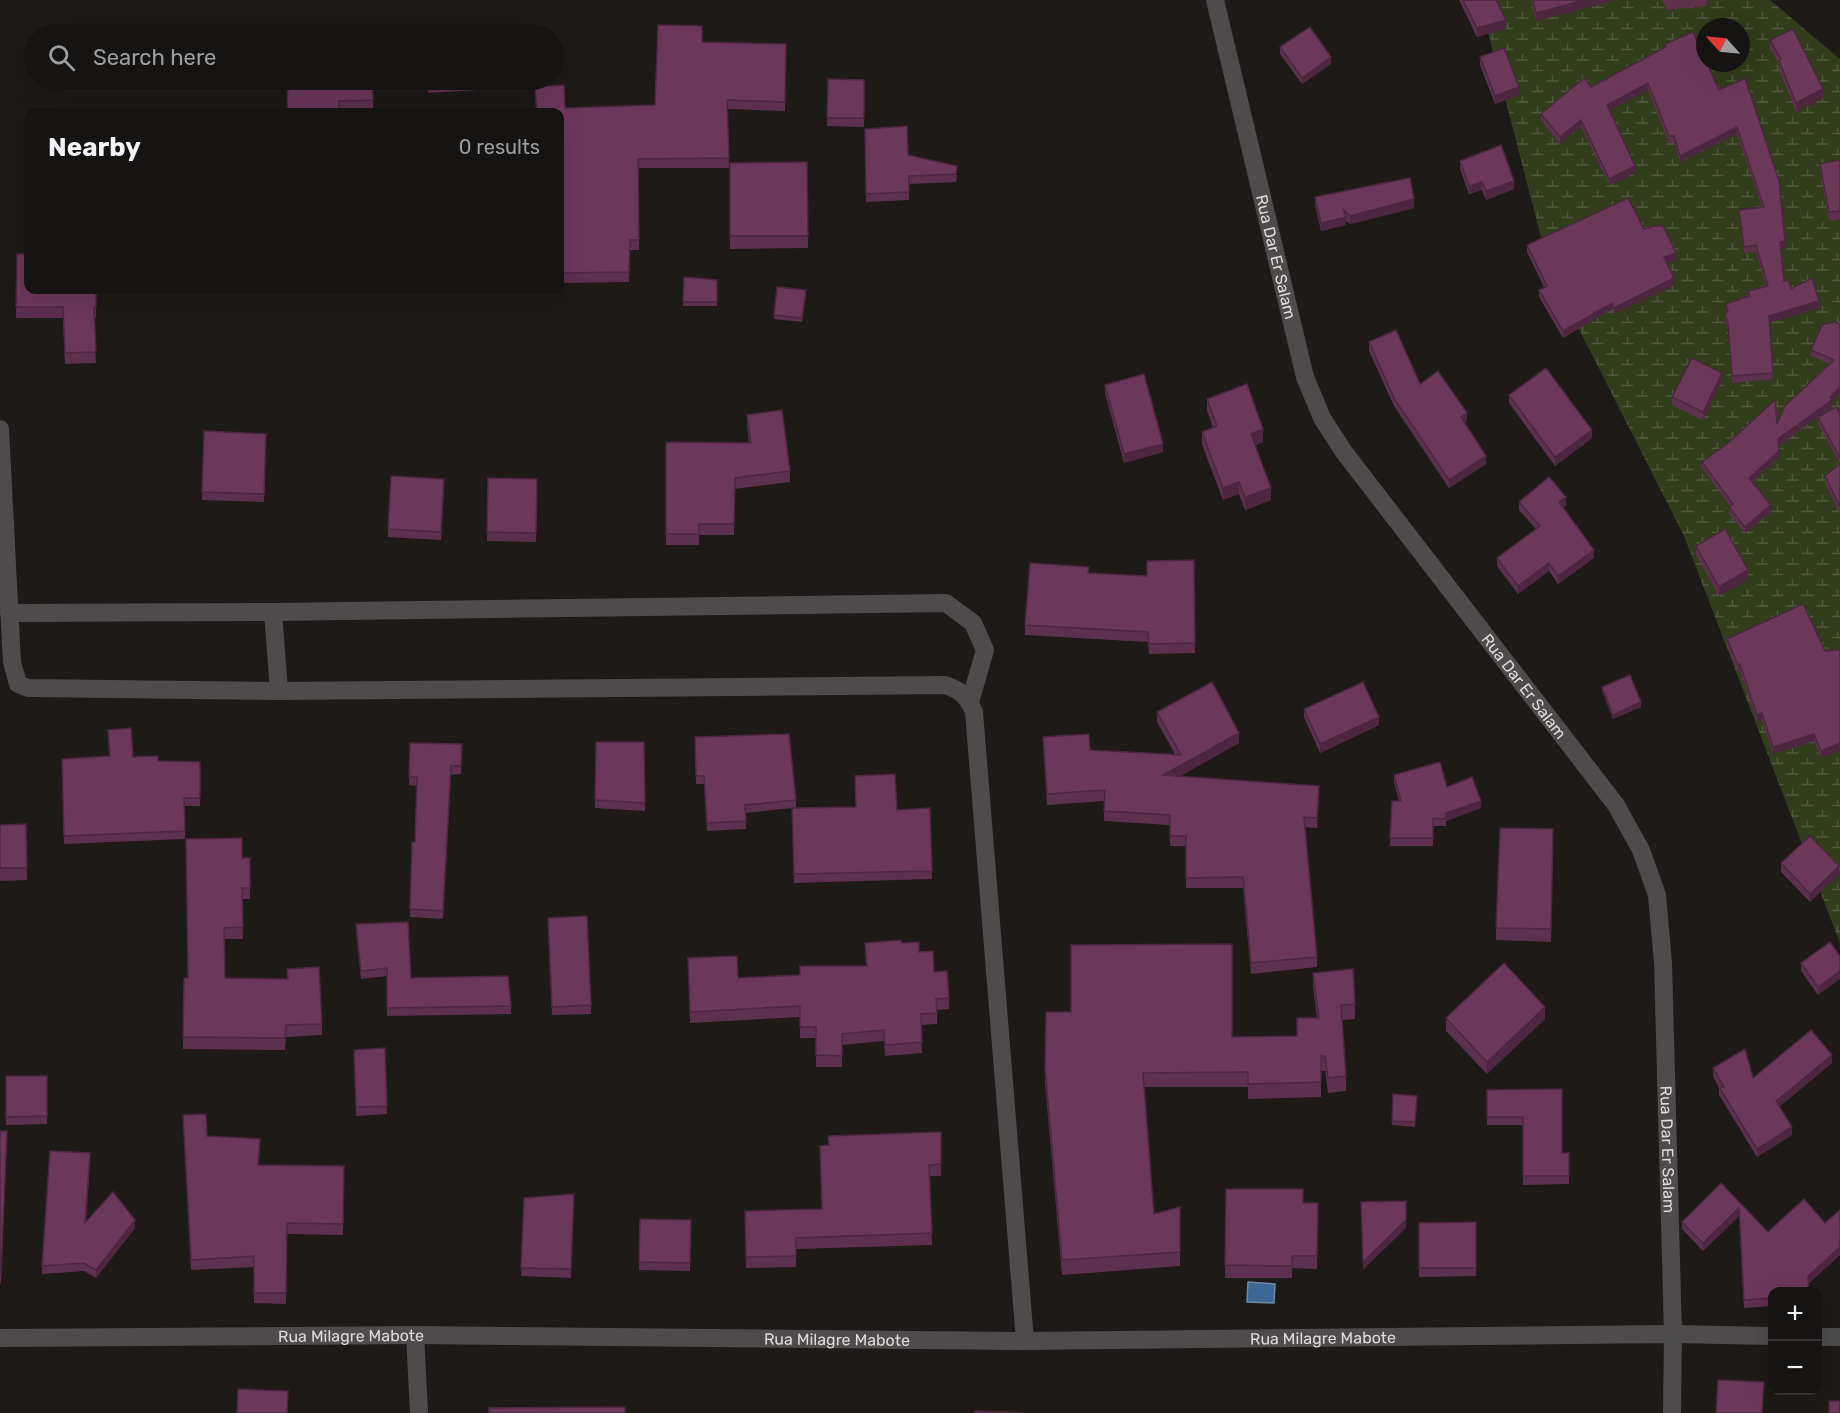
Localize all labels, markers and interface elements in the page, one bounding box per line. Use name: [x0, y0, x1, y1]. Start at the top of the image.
north arrow: [1696, 18, 1750, 72]
search box: [24, 24, 564, 90]
icon: search: [45, 41, 78, 74]
text: Search here: [93, 44, 216, 71]
text: Nearby: [48, 132, 141, 163]
text: 0 results: [459, 135, 540, 159]
street label: Rua Dar Er Salam: [1252, 193, 1300, 321]
street label: Rua Dar Er Salam: [1478, 630, 1571, 742]
street label: Rua Dar Er Salam: [1657, 1085, 1679, 1213]
map controls: [1768, 1287, 1822, 1395]
button: +: [1768, 1287, 1822, 1341]
street label: Rua Milagre Mabote: [278, 1326, 424, 1345]
street label: Rua Milagre Mabote: [1250, 1327, 1396, 1348]
street label: Rua Milagre Mabote: [764, 1329, 910, 1349]
button: −: [1768, 1341, 1822, 1395]

